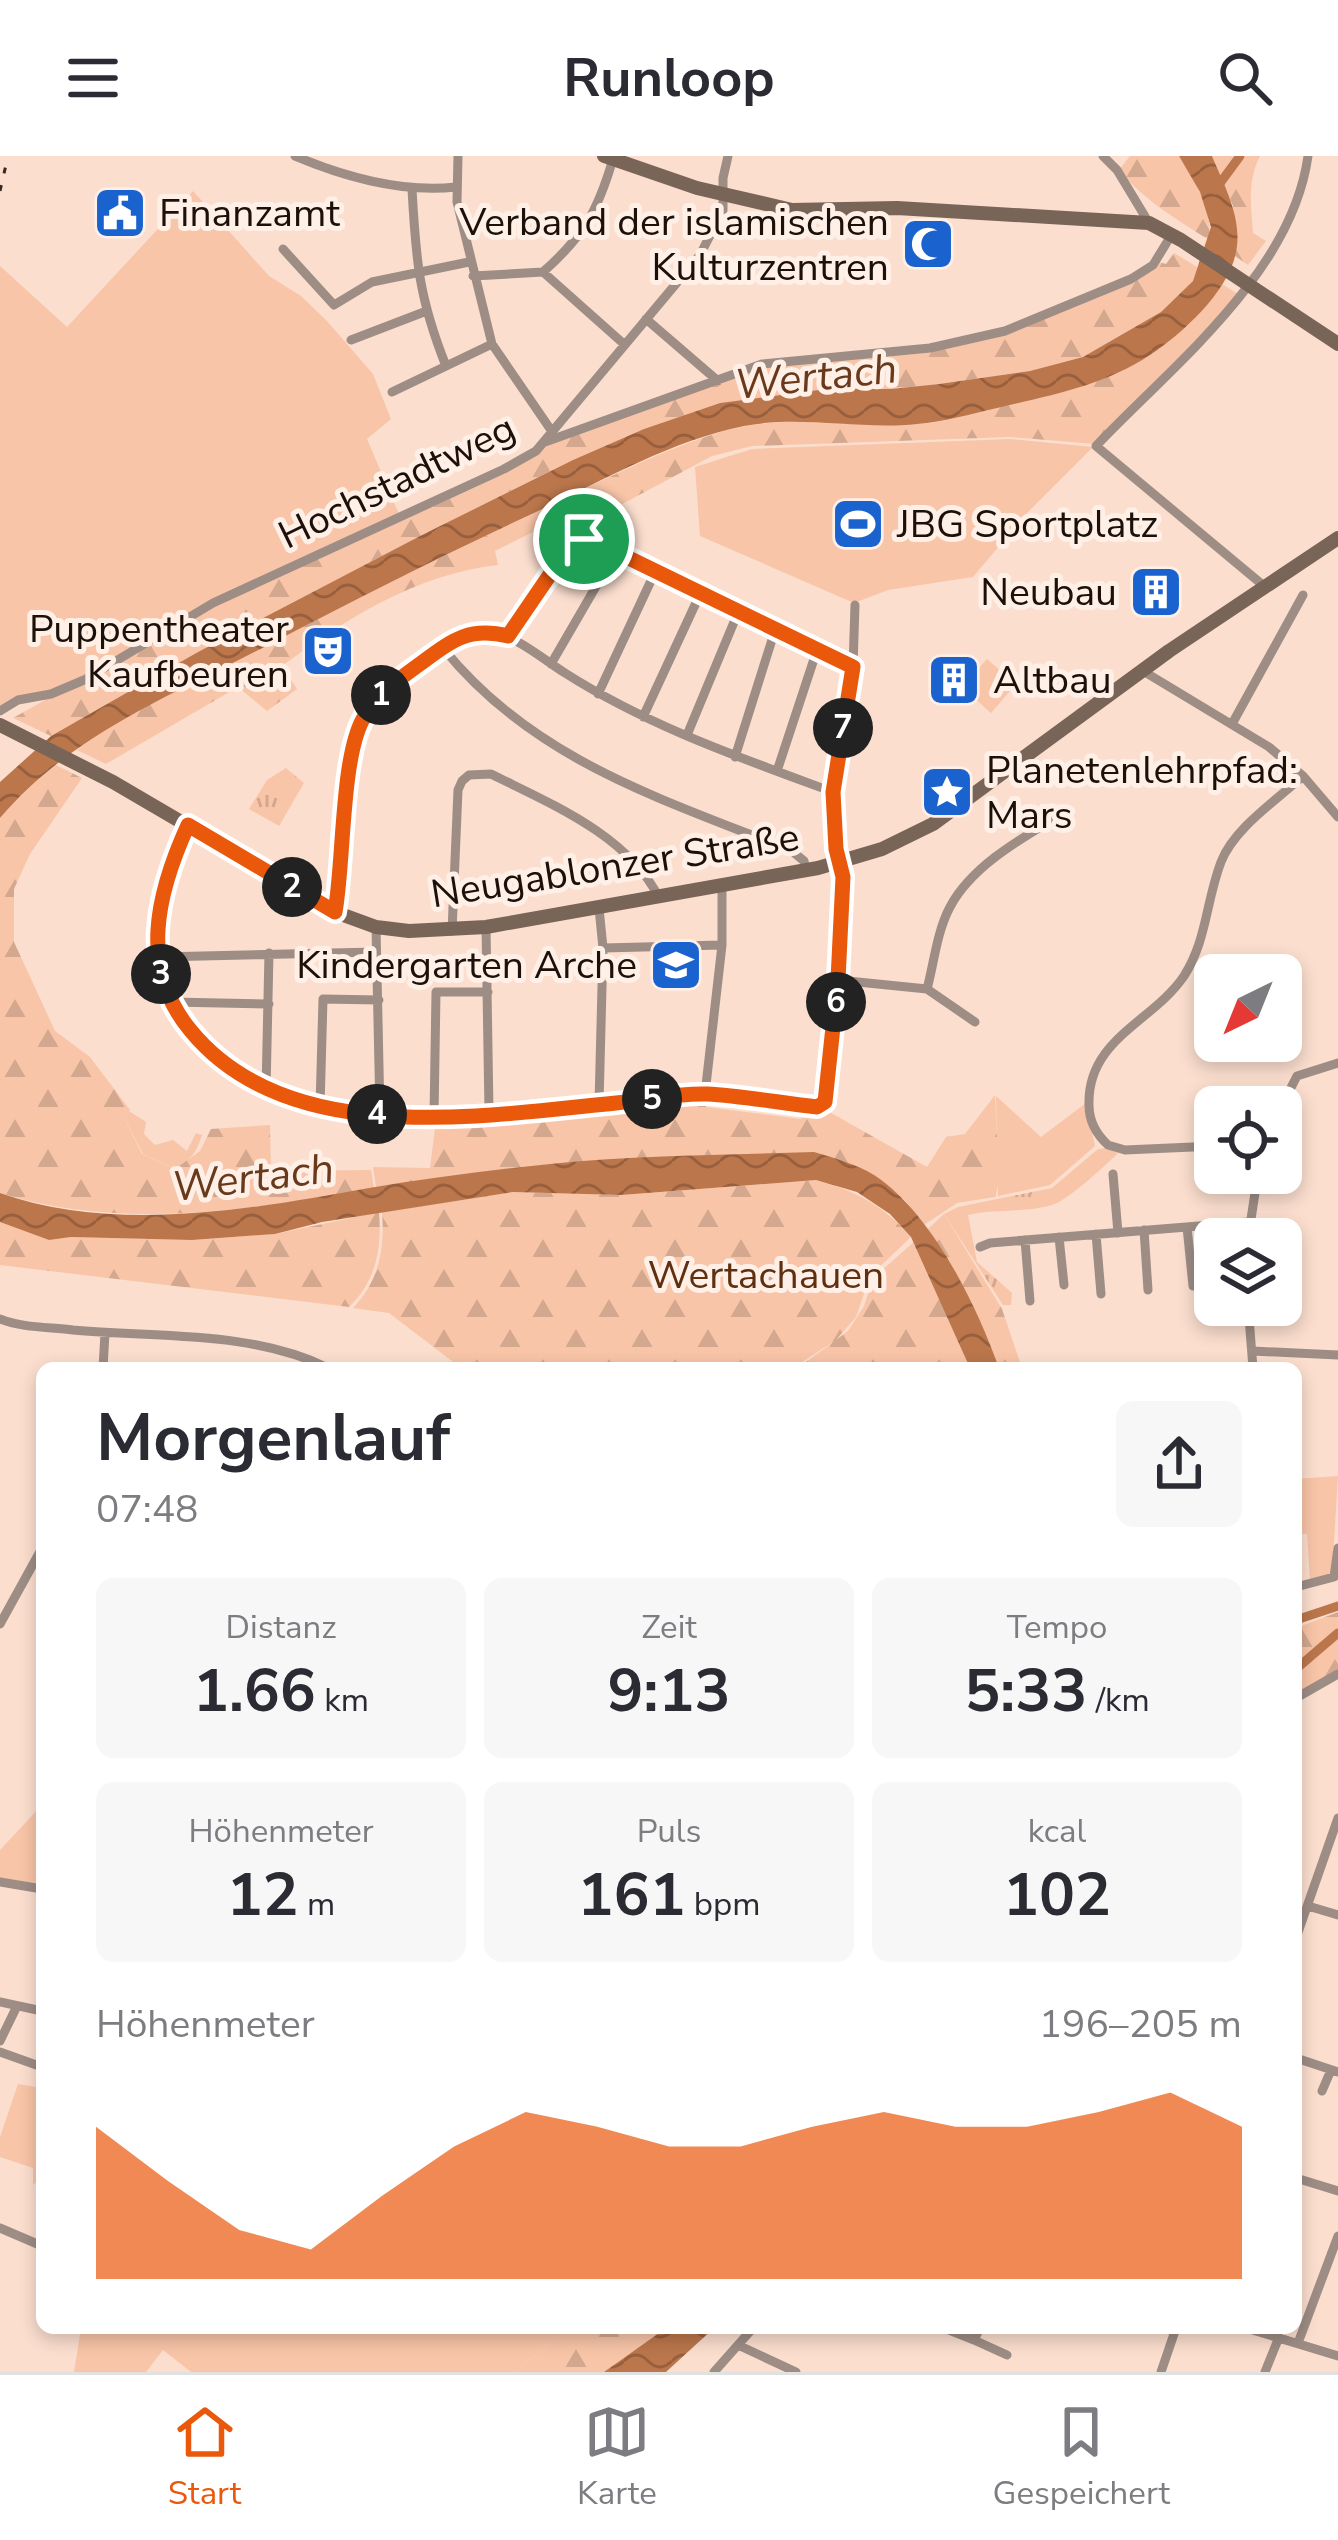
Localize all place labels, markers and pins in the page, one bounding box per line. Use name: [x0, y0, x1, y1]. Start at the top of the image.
public building icon: Finanzamt: [92, 185, 148, 241]
place label: Finanzamt: [159, 187, 340, 240]
place label: Verband der islamischen Kulturzentren: [459, 196, 889, 294]
mosque icon: Verband der islamischen Kulturzentren: [900, 216, 956, 272]
pin: [533, 488, 635, 590]
sports icon: JBG Sportplatz: [830, 496, 886, 552]
place label: JBG Sportplatz: [896, 498, 1158, 551]
building icon: Neubau: [1128, 564, 1184, 620]
place label: Neubau: [980, 566, 1117, 619]
place label: Puppentheater Kaufbeuren: [29, 603, 289, 701]
theatre icon: Puppentheater Kaufbeuren: [300, 623, 356, 679]
building icon: Altbau: [926, 652, 982, 708]
place label: Altbau: [993, 654, 1112, 707]
pin: 1: [351, 665, 411, 725]
pin: 7: [813, 698, 873, 758]
place label: Planetenlehrpfad: Mars: [986, 744, 1298, 842]
place icon: Planetenlehrpfad: Mars: [919, 764, 975, 820]
pin: 2: [262, 857, 322, 917]
school or university icon: Kindergarten Arche: [648, 937, 704, 993]
place label: Kindergarten Arche: [296, 939, 637, 992]
pin: 3: [131, 944, 191, 1004]
pin: 6: [806, 972, 866, 1032]
pin: 5: [622, 1069, 682, 1129]
pin: 4: [347, 1084, 407, 1144]

